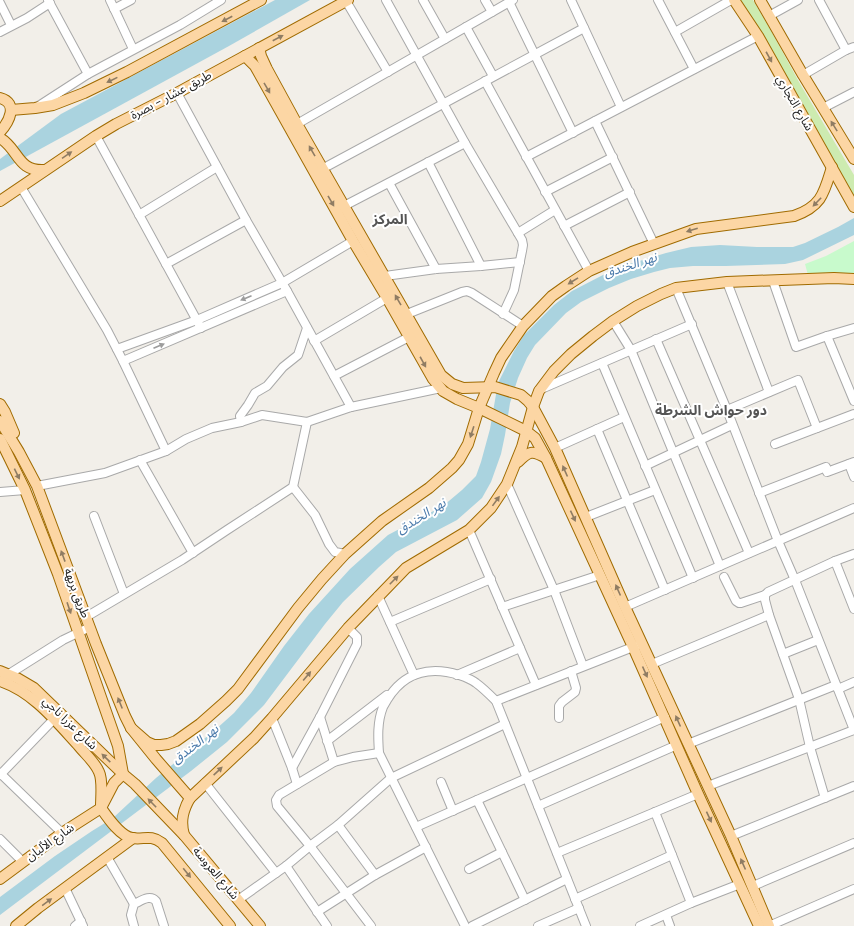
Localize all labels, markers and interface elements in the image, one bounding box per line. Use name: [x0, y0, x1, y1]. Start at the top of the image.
one-way arrow: [221, 15, 233, 22]
one-way arrow: [273, 35, 284, 41]
one-way arrow: [766, 51, 772, 63]
street label: طريق عشار - بصرة: [128, 67, 214, 123]
street label: شارع التجاري: [771, 72, 817, 135]
one-way arrow: [107, 77, 118, 83]
one-way arrow: [263, 82, 270, 94]
one-way arrow: [830, 120, 837, 132]
one-way arrow: [309, 145, 316, 157]
one-way arrow: [62, 151, 72, 159]
one-way arrow: [327, 195, 334, 207]
one-way arrow: [812, 197, 821, 207]
district label: المركز: [371, 210, 408, 228]
one-way arrow: [686, 227, 698, 233]
water label: نهر الخندق: [601, 248, 660, 282]
one-way arrow: [567, 278, 579, 285]
one-way arrow: [395, 294, 402, 306]
one-way arrow: [240, 296, 252, 302]
one-way arrow: [153, 342, 165, 349]
one-way arrow: [420, 357, 427, 368]
district label: دور حواش الشرطة: [655, 401, 767, 419]
one-way arrow: [468, 426, 474, 438]
one-way arrow: [562, 465, 568, 476]
one-way arrow: [14, 468, 20, 480]
water label: نهر الخندق: [393, 494, 450, 538]
one-way arrow: [492, 496, 500, 506]
one-way arrow: [570, 510, 576, 522]
one-way arrow: [60, 549, 66, 561]
street label: طريق بريهة: [60, 566, 94, 620]
one-way arrow: [389, 575, 399, 585]
one-way arrow: [615, 584, 621, 595]
one-way arrow: [67, 602, 73, 614]
one-way arrow: [642, 667, 648, 678]
one-way arrow: [303, 671, 312, 682]
street label: شارع عزرا ناجي: [38, 693, 101, 754]
one-way arrow: [117, 698, 123, 709]
one-way arrow: [674, 714, 680, 726]
water label: نهر الخندق: [168, 720, 223, 768]
one-way arrow: [101, 753, 111, 763]
one-way arrow: [213, 766, 223, 776]
one-way arrow: [148, 797, 157, 808]
one-way arrow: [706, 811, 712, 822]
street label: شارع الألبان: [23, 820, 78, 865]
street label: شارع العروسة: [188, 843, 243, 903]
one-way arrow: [740, 859, 746, 870]
one-way arrow: [182, 868, 191, 878]
one-way arrow: [41, 898, 52, 906]

